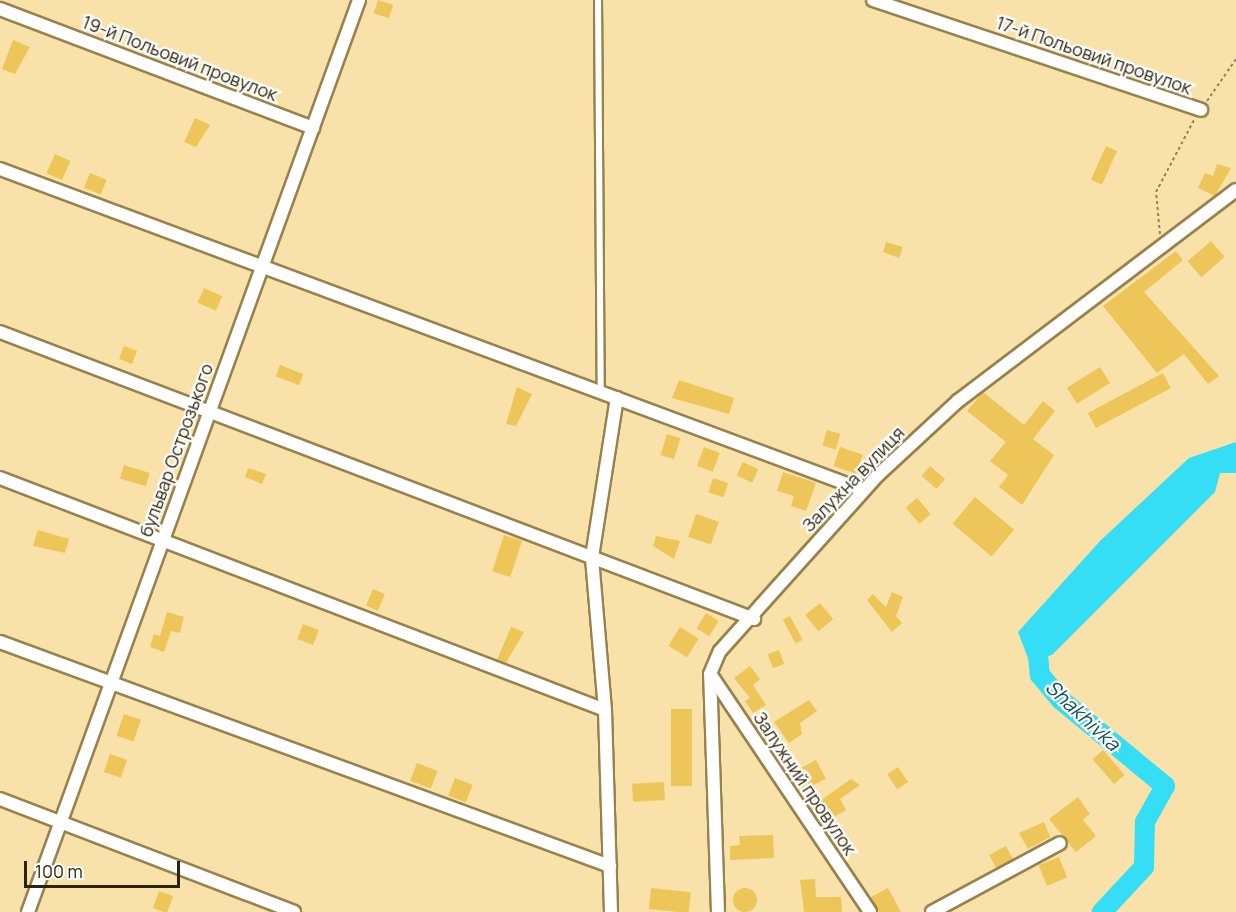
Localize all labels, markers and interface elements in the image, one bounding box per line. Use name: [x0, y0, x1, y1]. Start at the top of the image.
street label: 19-й Польовий провулок: [79, 11, 281, 105]
street label: 17-й Польовий провулок: [994, 11, 1194, 99]
street label: бульвар Острозького: [135, 360, 217, 540]
street label: Залужна вулиця: [797, 422, 909, 536]
water label: Shakhivka: [1041, 675, 1125, 755]
street label: Залужний провулок: [749, 707, 861, 859]
scale bar: [27, 849, 183, 887]
text: 100 m: [35, 859, 83, 883]

